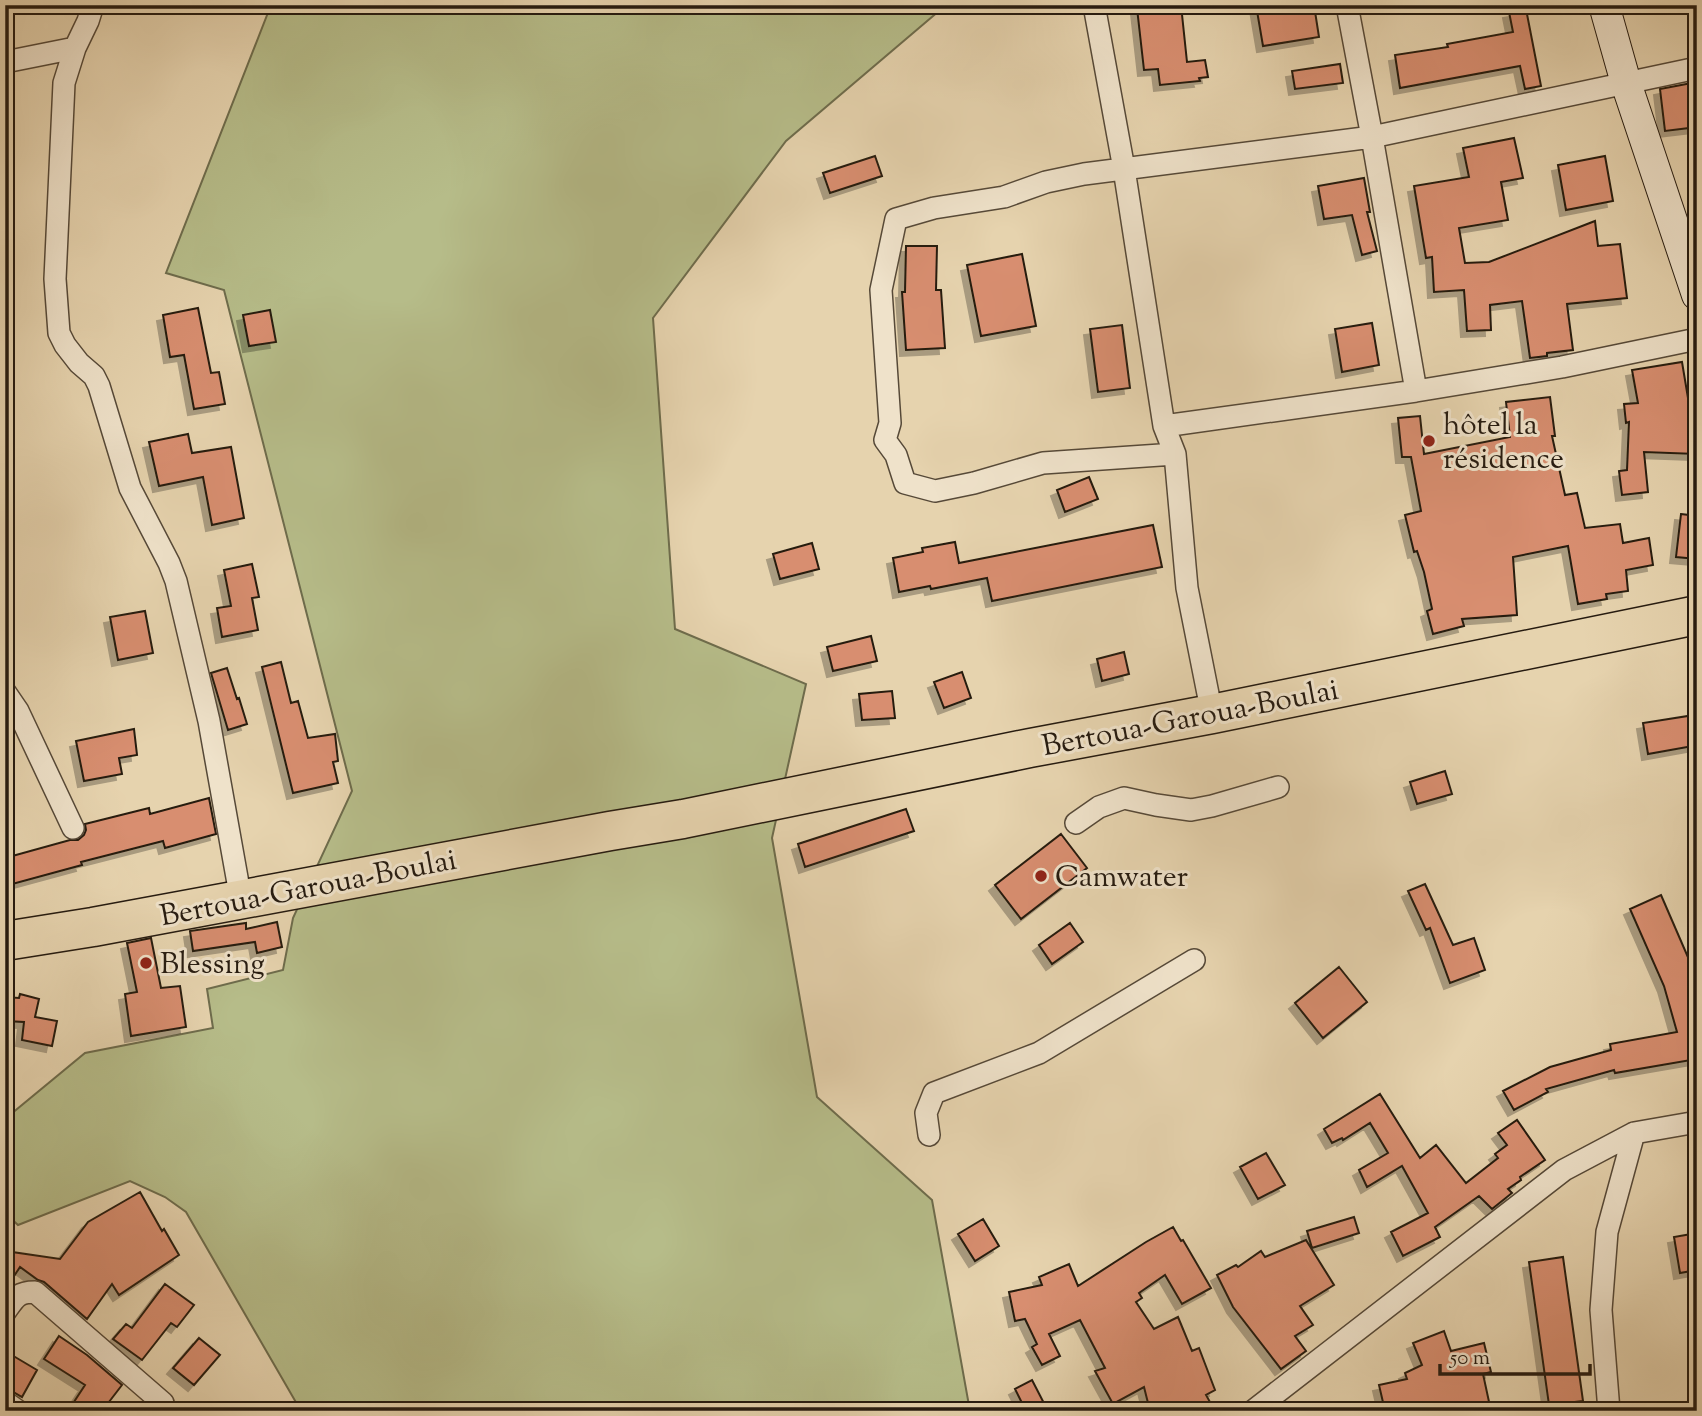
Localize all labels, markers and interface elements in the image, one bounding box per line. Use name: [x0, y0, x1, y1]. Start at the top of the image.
place label: hôtel la résidence: [1443, 405, 1564, 482]
marker: hôtel la résidence: [1421, 433, 1437, 449]
street label: Bertoua-Garoua-Boulai: [1038, 670, 1343, 769]
street label: Bertoua-Garoua-Boulai: [156, 840, 461, 939]
place label: Camwater: [1055, 857, 1188, 900]
marker: Camwater: [1033, 868, 1049, 884]
place label: Blessing: [160, 944, 265, 987]
marker: Blessing: [138, 955, 154, 971]
scale bar: [1440, 1332, 1590, 1376]
text: 50 m: [1449, 1344, 1490, 1374]

